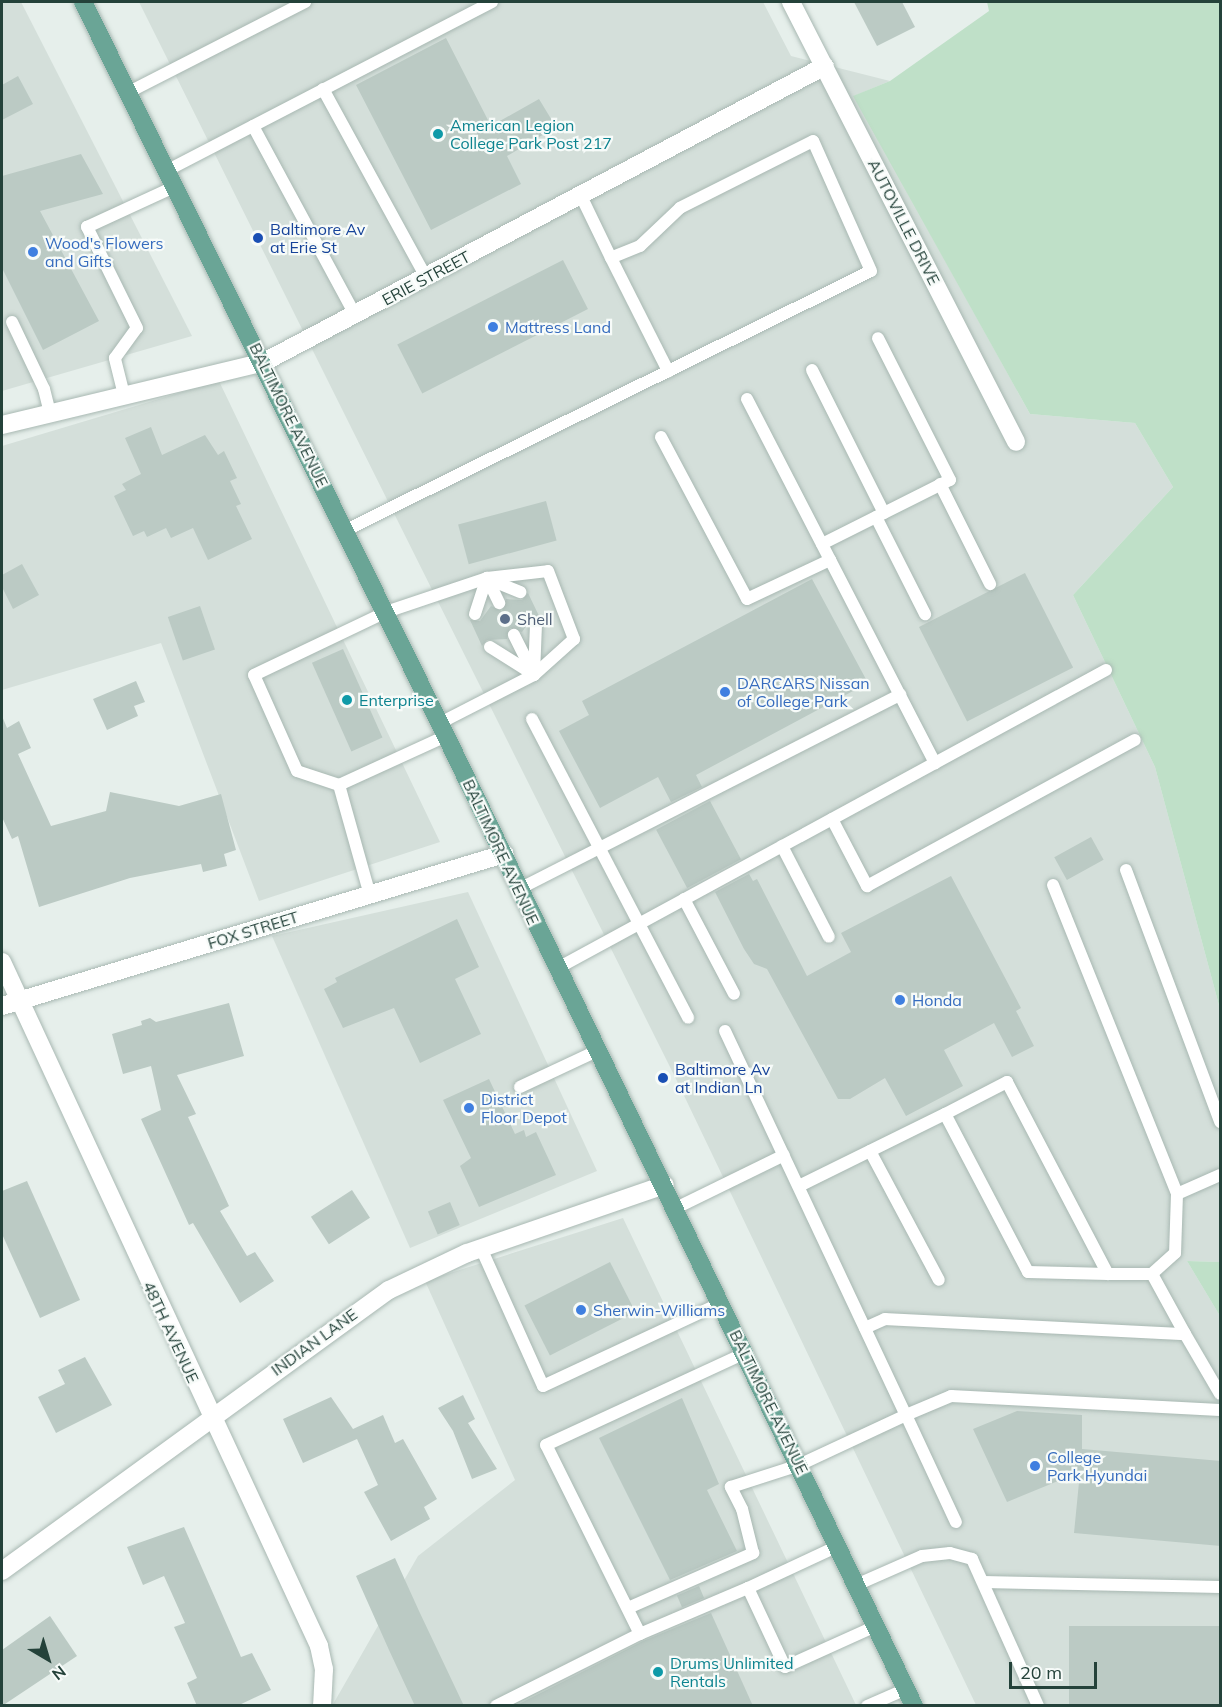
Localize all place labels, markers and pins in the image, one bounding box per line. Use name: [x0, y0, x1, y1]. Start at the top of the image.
place label: American Legion College Park Post 217: [450, 115, 612, 153]
marker: American Legion College Park Post 217: [431, 127, 445, 141]
place label: Baltimore Av at Erie St: [270, 219, 365, 257]
marker: Baltimore Av at Erie St: [251, 231, 265, 245]
place label: Wood's Flowers and Gifts: [45, 233, 163, 271]
marker: Wood's Flowers and Gifts: [26, 245, 40, 259]
place label: Mattress Land: [505, 317, 611, 337]
marker: Mattress Land: [486, 320, 500, 334]
place label: Shell: [517, 609, 553, 629]
marker: Shell: [498, 612, 512, 626]
place label: DARCARS Nissan of College Park: [737, 673, 870, 711]
marker: DARCARS Nissan of College Park: [718, 685, 732, 699]
place label: Enterprise: [359, 690, 434, 710]
marker: Enterprise: [340, 693, 354, 707]
place label: Honda: [912, 990, 962, 1010]
marker: Honda: [893, 993, 907, 1007]
place label: Baltimore Av at Indian Ln: [675, 1059, 770, 1097]
marker: Baltimore Av at Indian Ln: [656, 1071, 670, 1085]
place label: District Floor Depot: [481, 1089, 567, 1127]
marker: District Floor Depot: [462, 1101, 476, 1115]
place label: Sherwin-Williams: [593, 1300, 725, 1320]
marker: Sherwin-Williams: [574, 1303, 588, 1317]
place label: College Park Hyundai: [1047, 1447, 1147, 1485]
marker: College Park Hyundai: [1028, 1459, 1042, 1473]
place label: Drums Unlimited Rentals: [670, 1653, 794, 1691]
marker: Drums Unlimited Rentals: [651, 1665, 665, 1679]

